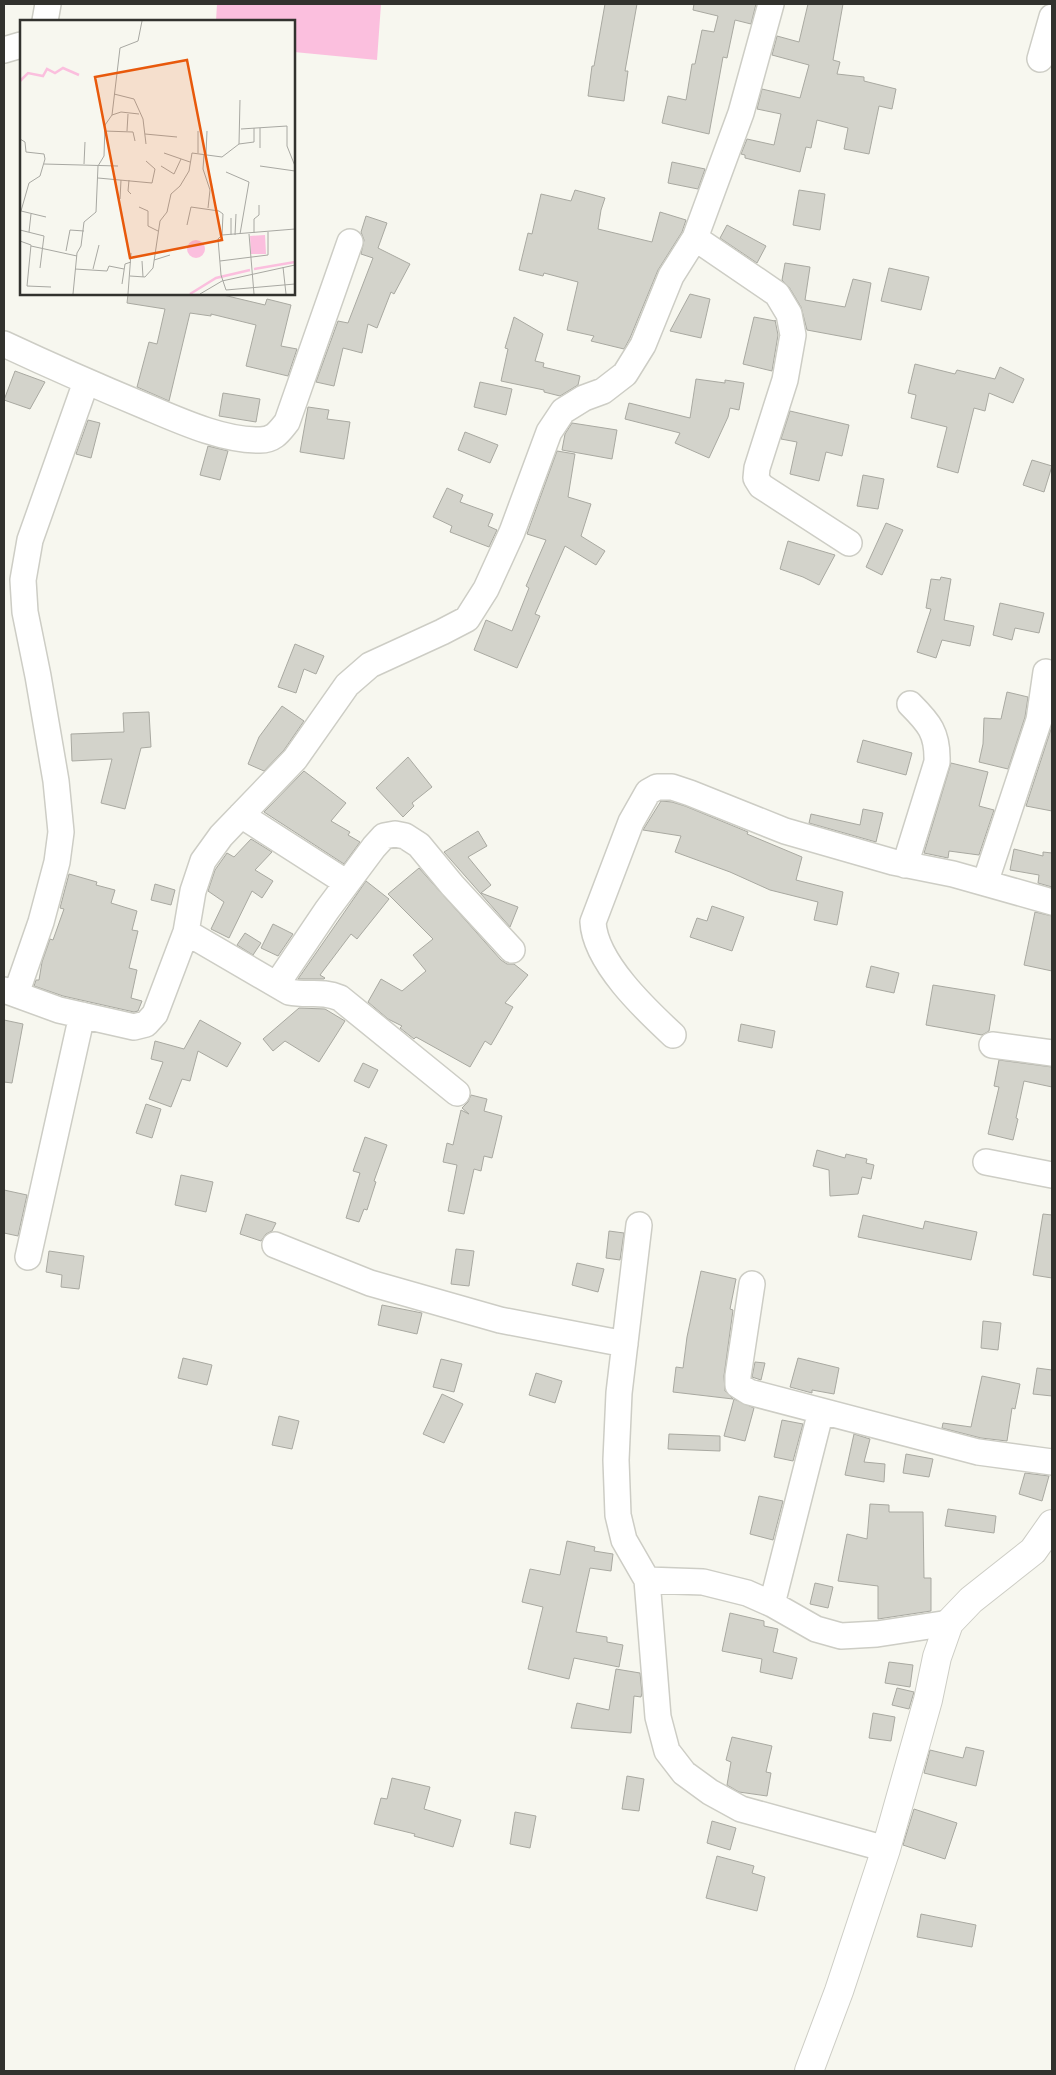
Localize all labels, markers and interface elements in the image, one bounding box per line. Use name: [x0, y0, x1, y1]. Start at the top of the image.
inset map: [20, 20, 295, 295]

